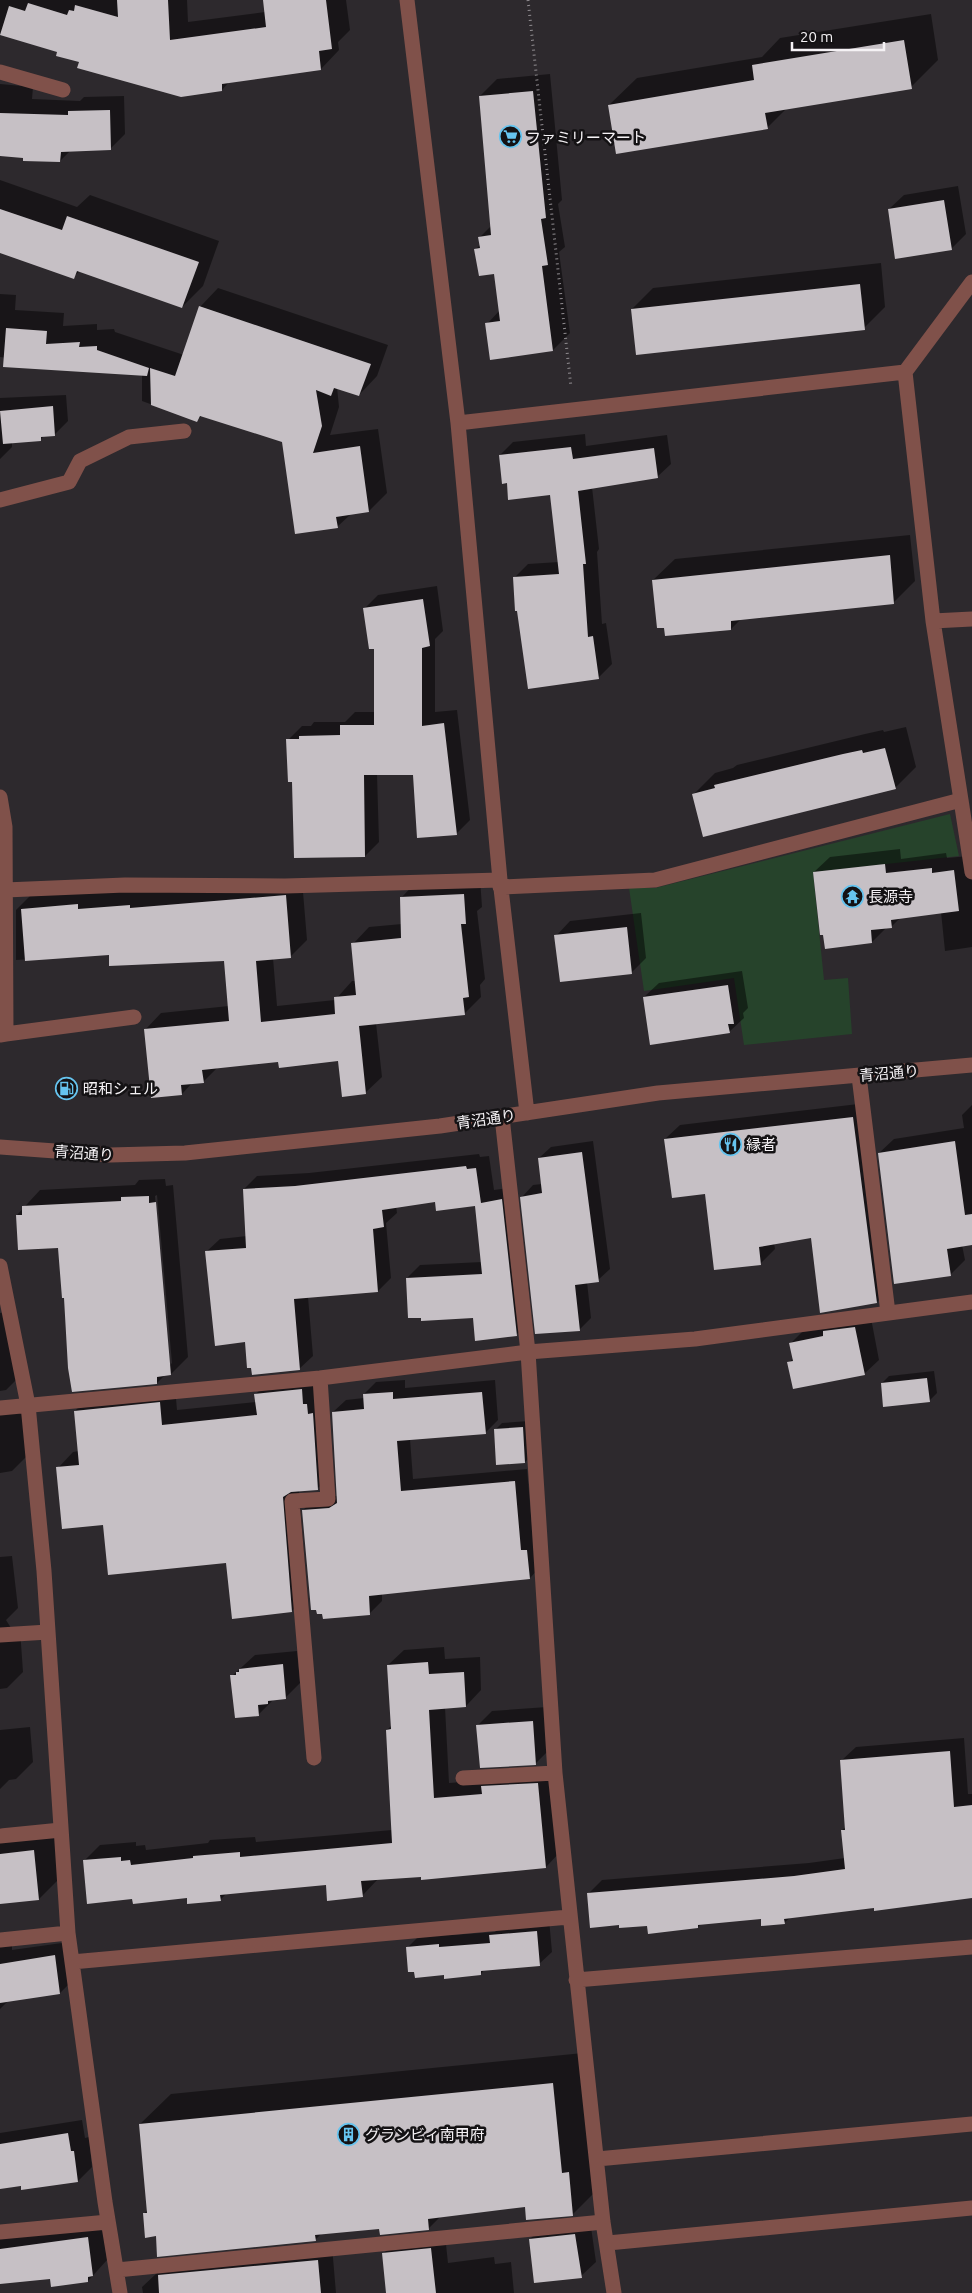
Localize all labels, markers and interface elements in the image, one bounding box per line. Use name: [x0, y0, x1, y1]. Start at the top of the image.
scale bar: [792, 20, 884, 52]
text: 20 m: [800, 28, 833, 45]
supermarket icon: ファミリーマート: [498, 125, 522, 149]
place label: ファミリーマート: [526, 129, 646, 146]
temple icon: 長源寺: [840, 884, 864, 908]
place label: 長源寺: [868, 888, 913, 905]
street label: 青沼通り: [858, 1062, 920, 1084]
fuel station icon: 昭和シェル: [55, 1076, 79, 1100]
place label: 昭和シェル: [83, 1080, 158, 1097]
street label: 青沼通り: [455, 1106, 517, 1132]
restaurant icon: 縁者: [718, 1132, 742, 1156]
place label: 縁者: [746, 1136, 776, 1153]
street label: 青沼通り: [53, 1142, 115, 1164]
building icon: グランビィ南甲府: [337, 2122, 361, 2146]
place label: グランビィ南甲府: [365, 2126, 485, 2143]

